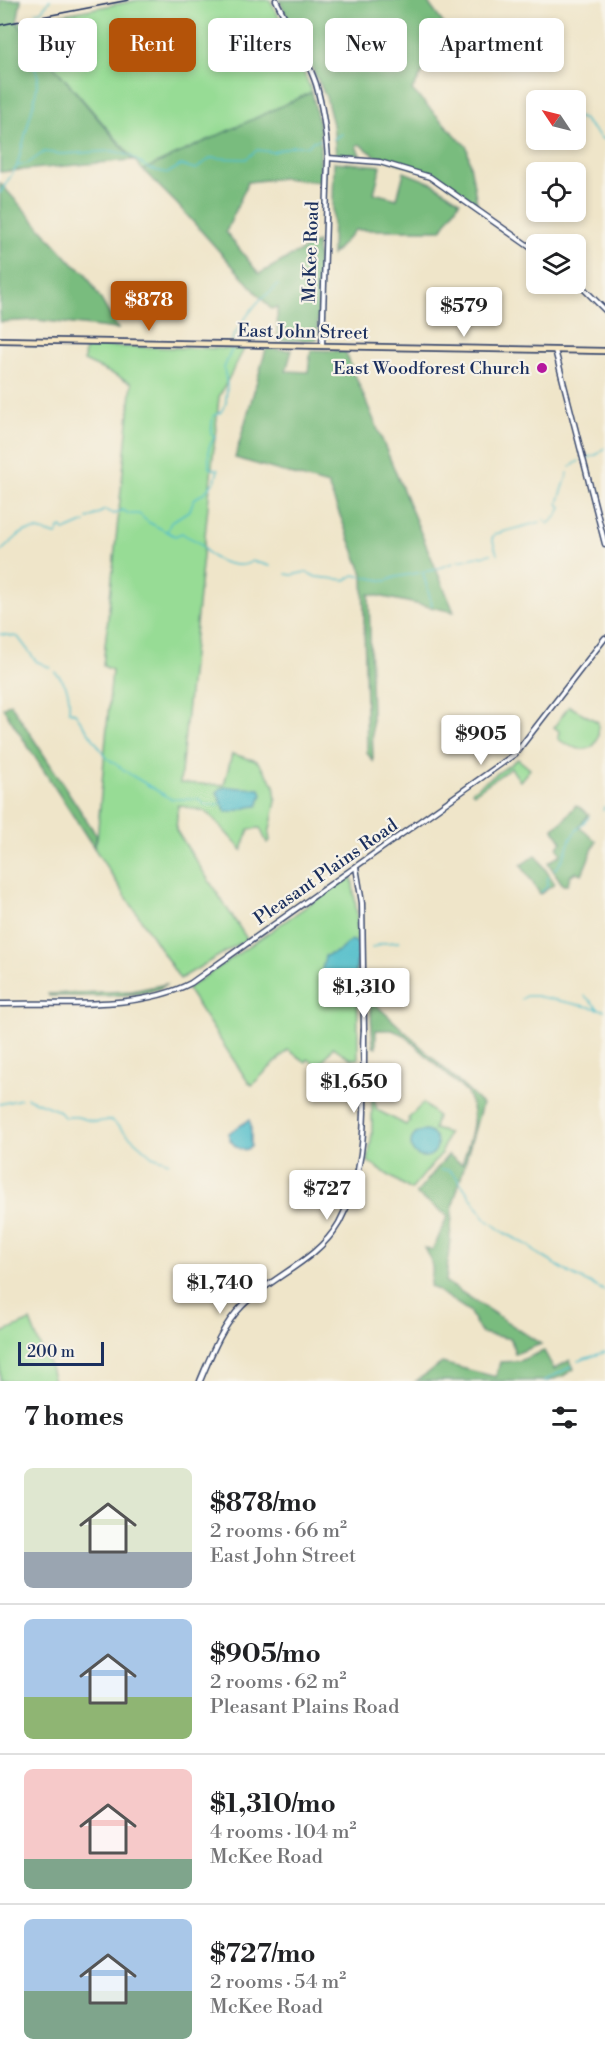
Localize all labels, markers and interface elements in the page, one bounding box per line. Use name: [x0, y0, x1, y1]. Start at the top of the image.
chip: Buy: [18, 18, 97, 72]
chip: Rent: [109, 18, 196, 72]
chip: Filters: [208, 18, 313, 72]
chip: New: [325, 18, 407, 72]
chip: Apartment: [419, 18, 564, 72]
north arrow: [526, 90, 586, 150]
map controls: [526, 90, 586, 294]
button: locate: [526, 162, 586, 222]
street label: McKee Road: [298, 200, 324, 303]
button: layers: [526, 234, 586, 294]
pin: $878: [113, 281, 185, 332]
pin: $579: [428, 287, 500, 338]
text: $878: [125, 288, 173, 313]
text: $579: [440, 294, 488, 319]
street label: East John Street: [237, 319, 370, 345]
place label: East Woodforest Church: [333, 357, 530, 380]
marker: East Woodforest Church: [535, 361, 549, 375]
pin: $905: [445, 715, 517, 766]
text: $905: [455, 722, 507, 747]
street label: Pleasant Plains Road: [250, 813, 403, 930]
pin: $1,310: [315, 968, 413, 1019]
text: $1,310: [333, 975, 395, 1000]
pin: $1,650: [305, 1063, 403, 1114]
text: $1,650: [320, 1070, 388, 1095]
pin: $727: [291, 1170, 363, 1221]
text: $727: [303, 1177, 351, 1202]
pin: $1,740: [171, 1264, 269, 1315]
text: $1,740: [187, 1271, 253, 1296]
scale bar: [18, 1339, 104, 1366]
text: 200 m: [27, 1342, 75, 1362]
text: 7 homes: [24, 1401, 124, 1433]
icon: filters: [548, 1401, 581, 1434]
text: $878/mo: [210, 1487, 317, 1519]
icon: home: [72, 1492, 144, 1564]
text: 2 rooms · 66 m²: [210, 1519, 347, 1544]
text: East John Street: [210, 1544, 356, 1569]
text: $905/mo: [210, 1638, 321, 1670]
icon: home: [72, 1643, 144, 1715]
text: 2 rooms · 62 m²: [210, 1670, 346, 1695]
text: Pleasant Plains Road: [210, 1695, 399, 1720]
text: $1,310/mo: [210, 1788, 336, 1820]
icon: home: [72, 1793, 144, 1865]
text: 4 rooms · 104 m²: [210, 1820, 357, 1845]
text: McKee Road: [210, 1845, 323, 1870]
text: $727/mo: [210, 1938, 316, 1970]
icon: home: [72, 1943, 144, 2015]
text: 2 rooms · 54 m²: [210, 1970, 346, 1995]
text: McKee Road: [210, 1995, 323, 2020]

